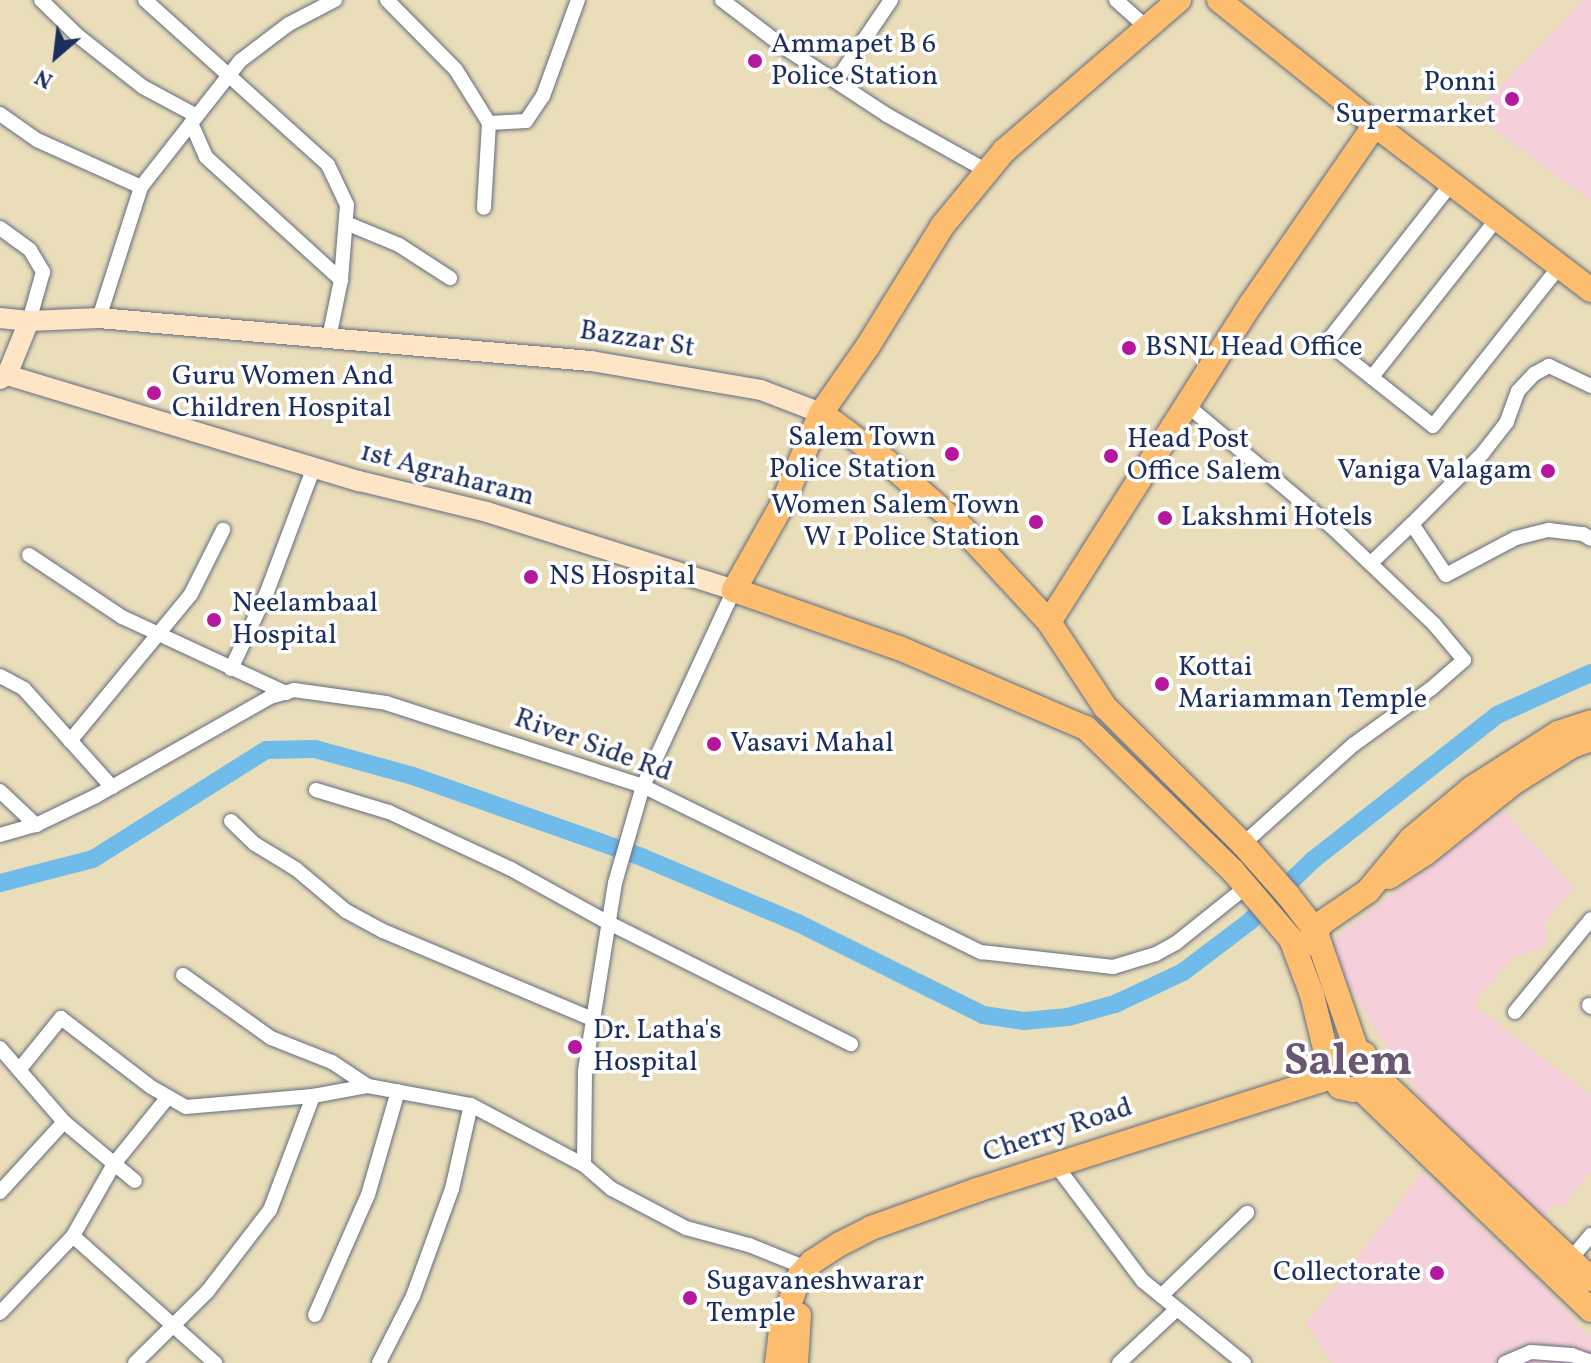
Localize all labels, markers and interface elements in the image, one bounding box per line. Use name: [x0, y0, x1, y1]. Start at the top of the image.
north arrow: [16, 16, 96, 96]
place label: Ammapet B 6 Police Station: [771, 28, 938, 94]
marker: Ammapet B 6 Police Station: [746, 52, 764, 70]
text: N: [30, 60, 59, 95]
place label: Ponni Supermarket: [1335, 66, 1496, 132]
marker: Ponni Supermarket: [1503, 90, 1521, 108]
street label: Bazzar St: [577, 314, 697, 366]
place label: BSNL Head Office: [1145, 331, 1363, 365]
marker: BSNL Head Office: [1120, 339, 1138, 357]
place label: Guru Women And Children Hospital: [172, 360, 395, 426]
marker: Guru Women And Children Hospital: [143, 382, 165, 404]
place label: Salem Town Police Station: [769, 421, 936, 487]
place label: Head Post Office Salem: [1127, 423, 1281, 489]
street label: 1st Agraharam: [356, 436, 538, 514]
marker: Salem Town Police Station: [943, 445, 961, 463]
marker: Head Post Office Salem: [1102, 447, 1120, 465]
place label: Vaniga Valagam: [1336, 454, 1532, 488]
marker: Vaniga Valagam: [1539, 462, 1557, 480]
place label: Women Salem Town W 1 Police Station: [770, 489, 1020, 555]
place label: Lakshmi Hotels: [1181, 501, 1373, 535]
marker: Lakshmi Hotels: [1156, 509, 1174, 527]
marker: Women Salem Town W 1 Police Station: [1027, 513, 1045, 531]
place label: NS Hospital: [549, 560, 695, 594]
marker: NS Hospital: [520, 566, 542, 588]
place label: Neelambaal Hospital: [232, 587, 378, 653]
marker: Neelambaal Hospital: [203, 609, 225, 631]
place label: Kottai Mariamman Temple: [1178, 651, 1428, 717]
marker: Kottai Mariamman Temple: [1153, 675, 1171, 693]
street label: River Side Rd: [509, 702, 677, 790]
place label: Vasavi Mahal: [730, 727, 894, 761]
marker: Vasavi Mahal: [705, 735, 723, 753]
place label: Dr. Latha's Hospital: [593, 1014, 721, 1080]
marker: Dr. Latha's Hospital: [564, 1036, 586, 1058]
district label: Salem: [1284, 1037, 1412, 1089]
street label: Cherry Road: [979, 1091, 1137, 1171]
place label: Collectorate: [1273, 1256, 1421, 1290]
marker: Collectorate: [1428, 1264, 1446, 1282]
place label: Sugavaneshwarar Temple: [706, 1265, 924, 1331]
marker: Sugavaneshwarar Temple: [681, 1289, 699, 1307]

